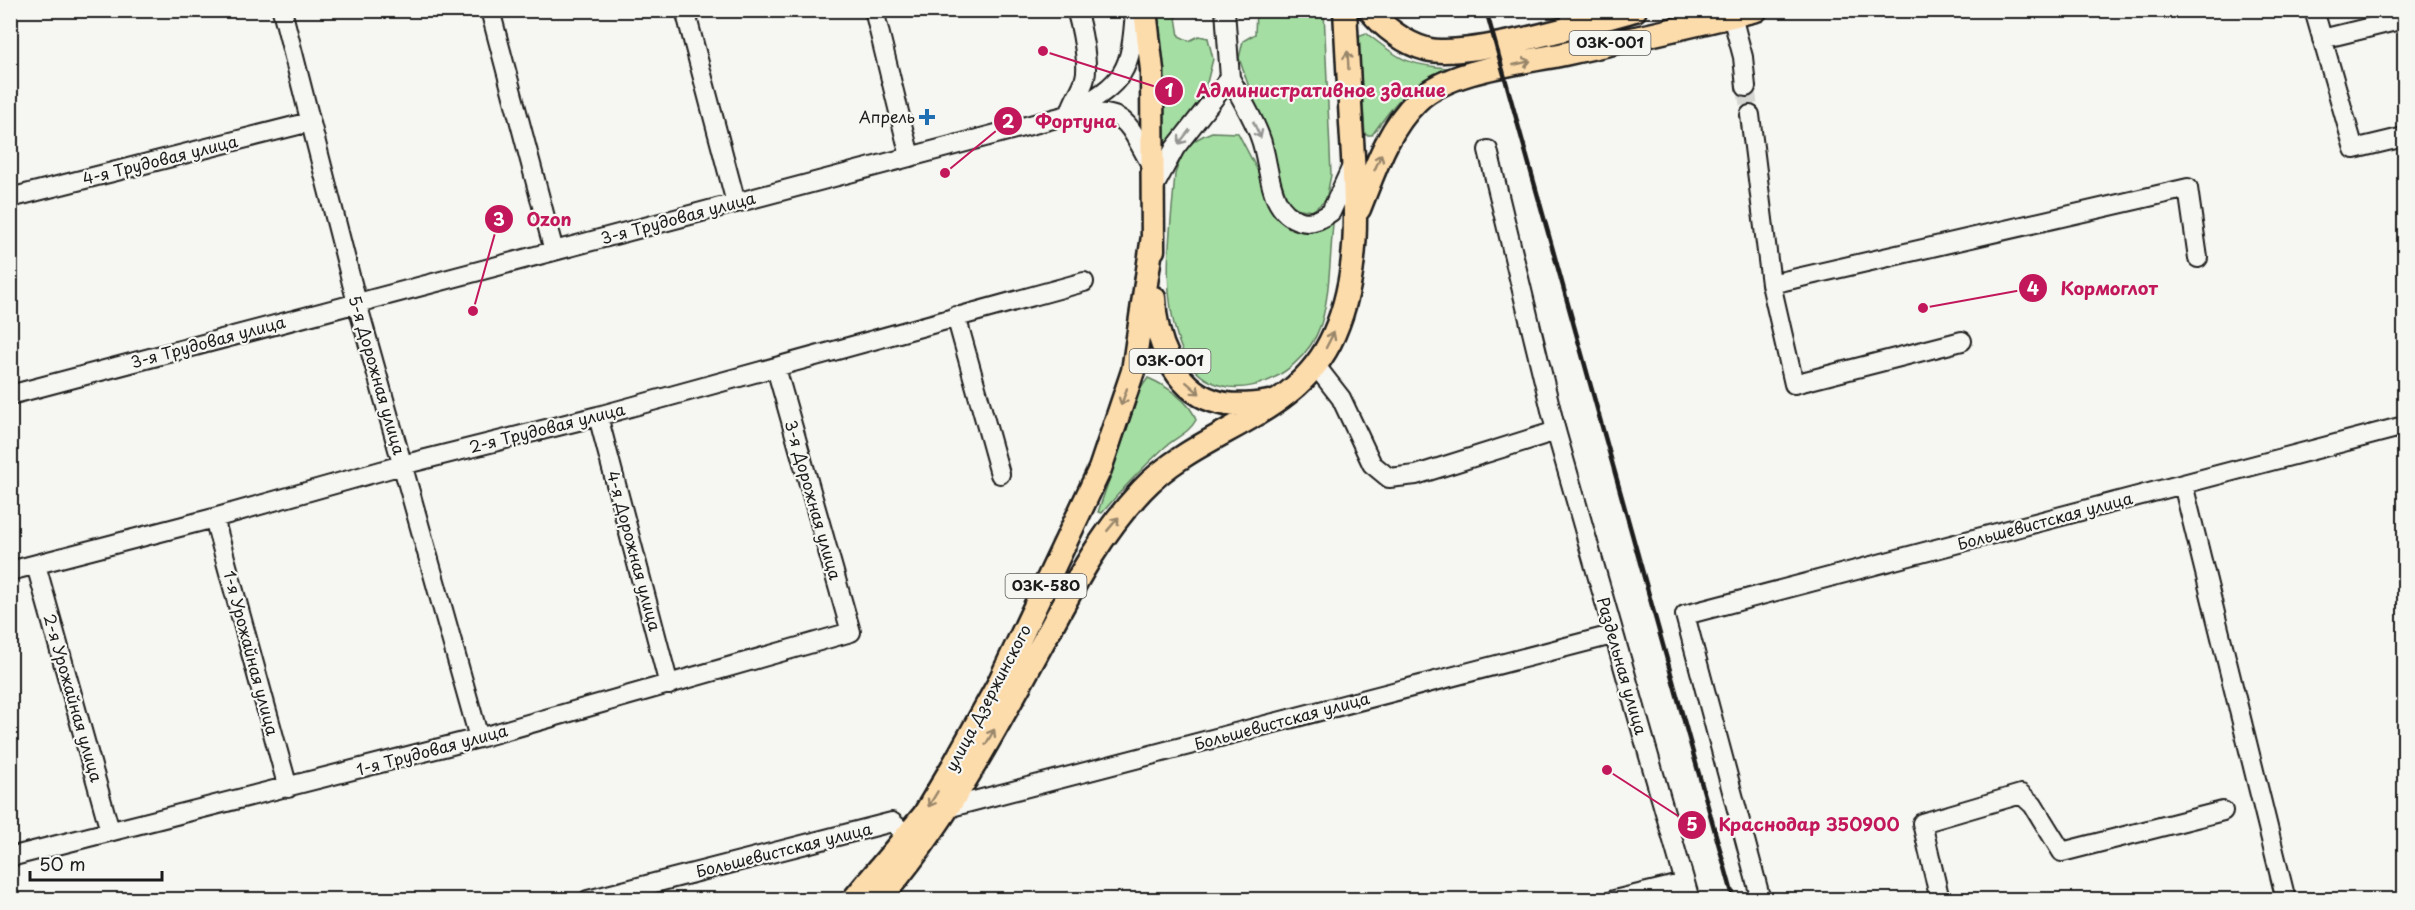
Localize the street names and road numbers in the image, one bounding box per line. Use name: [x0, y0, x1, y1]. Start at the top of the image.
road number: 03К-001: [1570, 31, 1650, 55]
street label: 4-я Трудовая улица: [80, 128, 240, 190]
street label: 3-я Трудовая улица: [598, 185, 758, 249]
street label: 5-я Дорожная улица: [344, 292, 412, 457]
street label: 3-я Трудовая улица: [128, 309, 288, 373]
road number: 03К-001: [1130, 349, 1210, 373]
street label: 2-я Трудовая улица: [466, 396, 627, 458]
street label: 3-я Дорожная улица: [780, 417, 848, 582]
street label: 4-я Дорожная улица: [602, 468, 668, 634]
street label: Большевистская улица: [1954, 485, 2135, 555]
street label: 1-я Урожайная улица: [218, 568, 286, 738]
road number: 03К-580: [1006, 574, 1086, 598]
street label: Раздельная улица: [1592, 594, 1654, 737]
street label: 2-я Урожайная улица: [38, 611, 109, 785]
street label: улица Дзержинского: [938, 620, 1036, 775]
street label: Большевистская улица: [1191, 685, 1372, 755]
street label: 1-я Трудовая улица: [353, 717, 510, 781]
street label: Большевистская улица: [693, 816, 874, 883]

